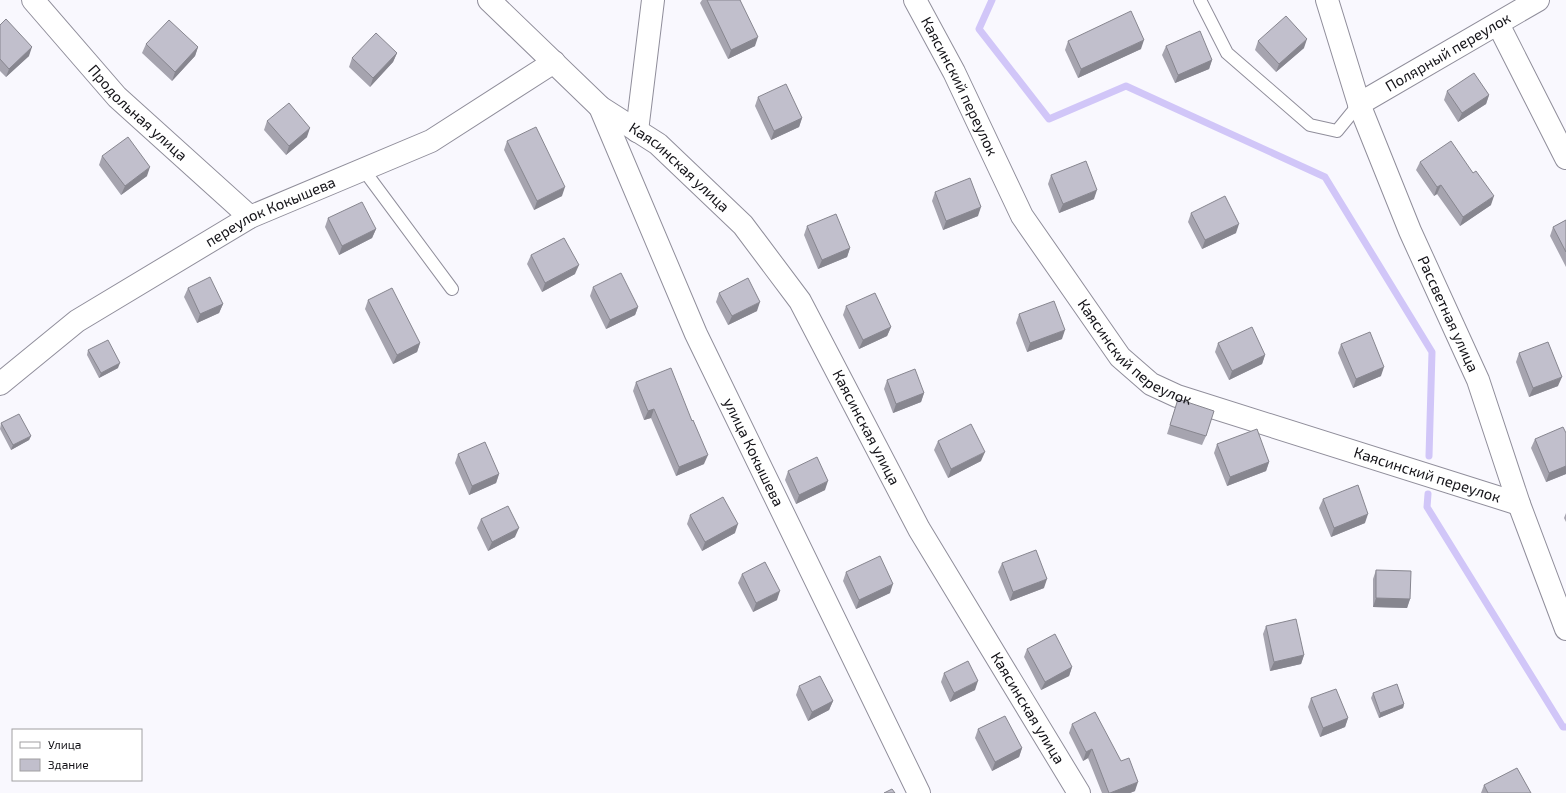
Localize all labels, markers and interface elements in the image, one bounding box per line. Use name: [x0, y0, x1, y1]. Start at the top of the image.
street label: Полярный переулок: [1382, 8, 1513, 95]
street label: Каясинский переулок: [918, 13, 1002, 158]
street label: Продольная улица: [85, 60, 191, 164]
street label: Каясинская улица: [626, 118, 734, 215]
street label: переулок Кокышева: [201, 172, 338, 250]
street label: Рассветная улица: [1415, 253, 1483, 375]
street label: Каясинский переулок: [1074, 295, 1194, 408]
street label: Каясинская улица: [829, 366, 904, 488]
street label: улица Кокышева: [720, 395, 788, 509]
street label: Каясинский переулок: [1352, 442, 1503, 506]
street label: Каясинская улица: [988, 648, 1069, 767]
legend: [12, 729, 142, 781]
text: Улица: [48, 737, 81, 751]
text: Здание: [48, 757, 89, 771]

